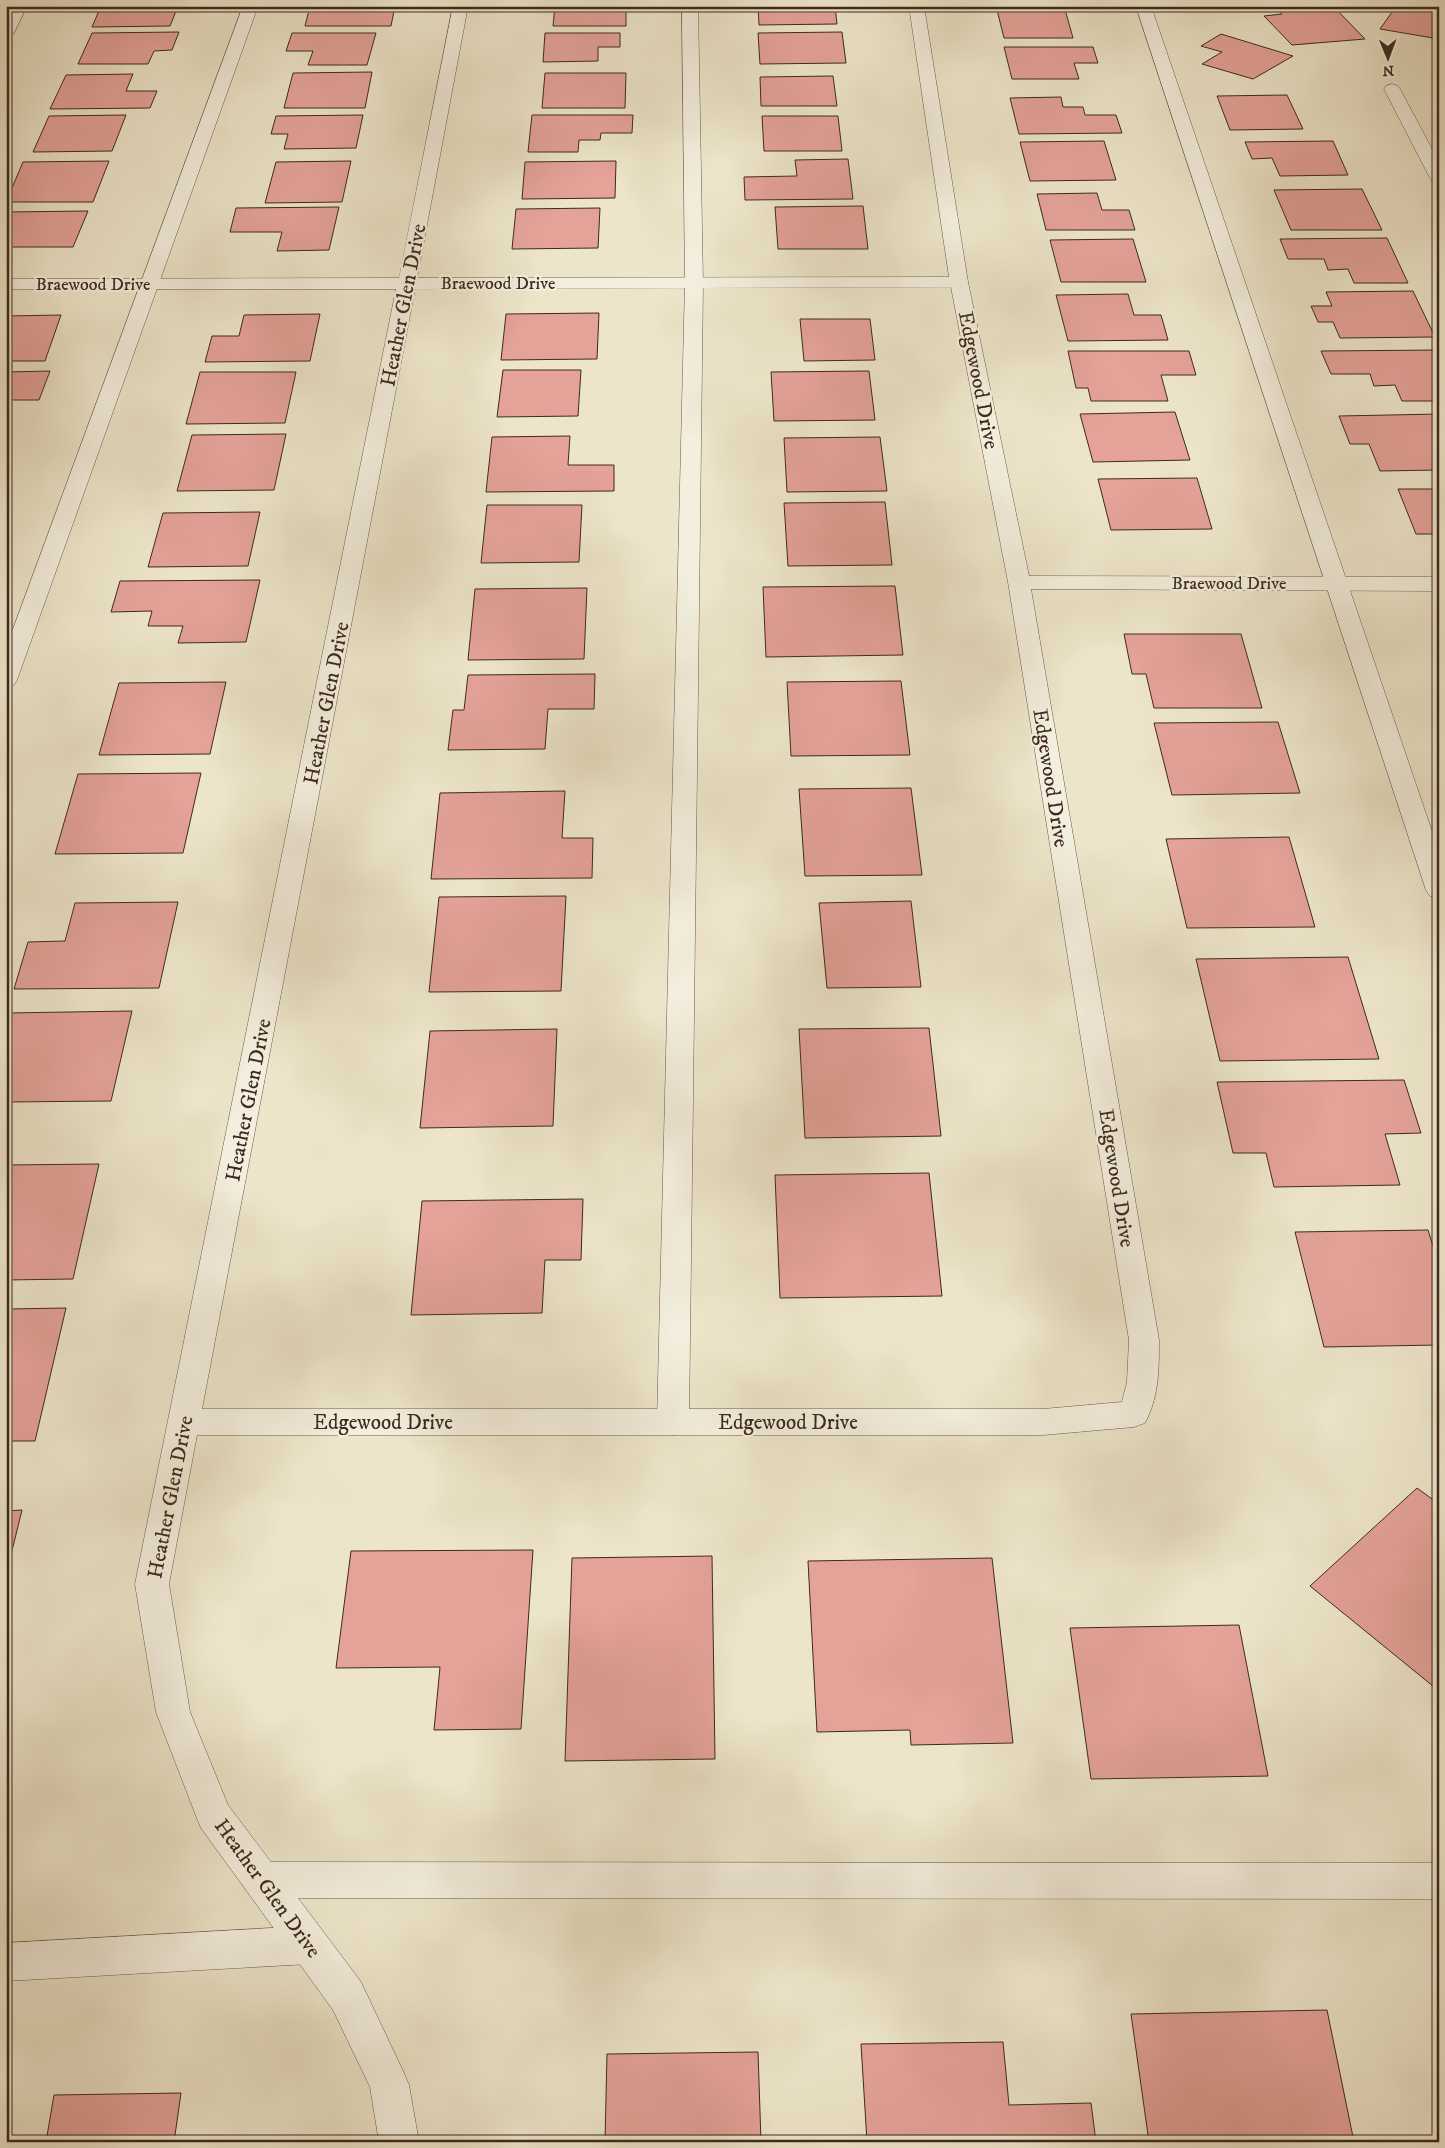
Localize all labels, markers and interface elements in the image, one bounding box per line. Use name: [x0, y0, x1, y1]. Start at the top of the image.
north arrow: [1362, 32, 1412, 82]
text: N: [1382, 61, 1394, 79]
street label: Heather Glen Drive: [375, 221, 433, 389]
street label: Braewood Drive: [441, 273, 556, 295]
street label: Braewood Drive: [36, 274, 151, 296]
street label: Edgewood Drive: [952, 309, 1004, 452]
street label: Braewood Drive: [1172, 573, 1287, 595]
street label: Heather Glen Drive: [298, 619, 356, 787]
street label: Edgewood Drive: [1026, 707, 1074, 850]
street label: Heather Glen Drive: [220, 1016, 278, 1184]
street label: Edgewood Drive: [1092, 1107, 1140, 1250]
street label: Edgewood Drive: [313, 1410, 453, 1436]
street label: Edgewood Drive: [718, 1410, 858, 1436]
street label: Heather Glen Drive: [142, 1413, 200, 1581]
street label: Heather Glen Drive: [208, 1814, 327, 1963]

